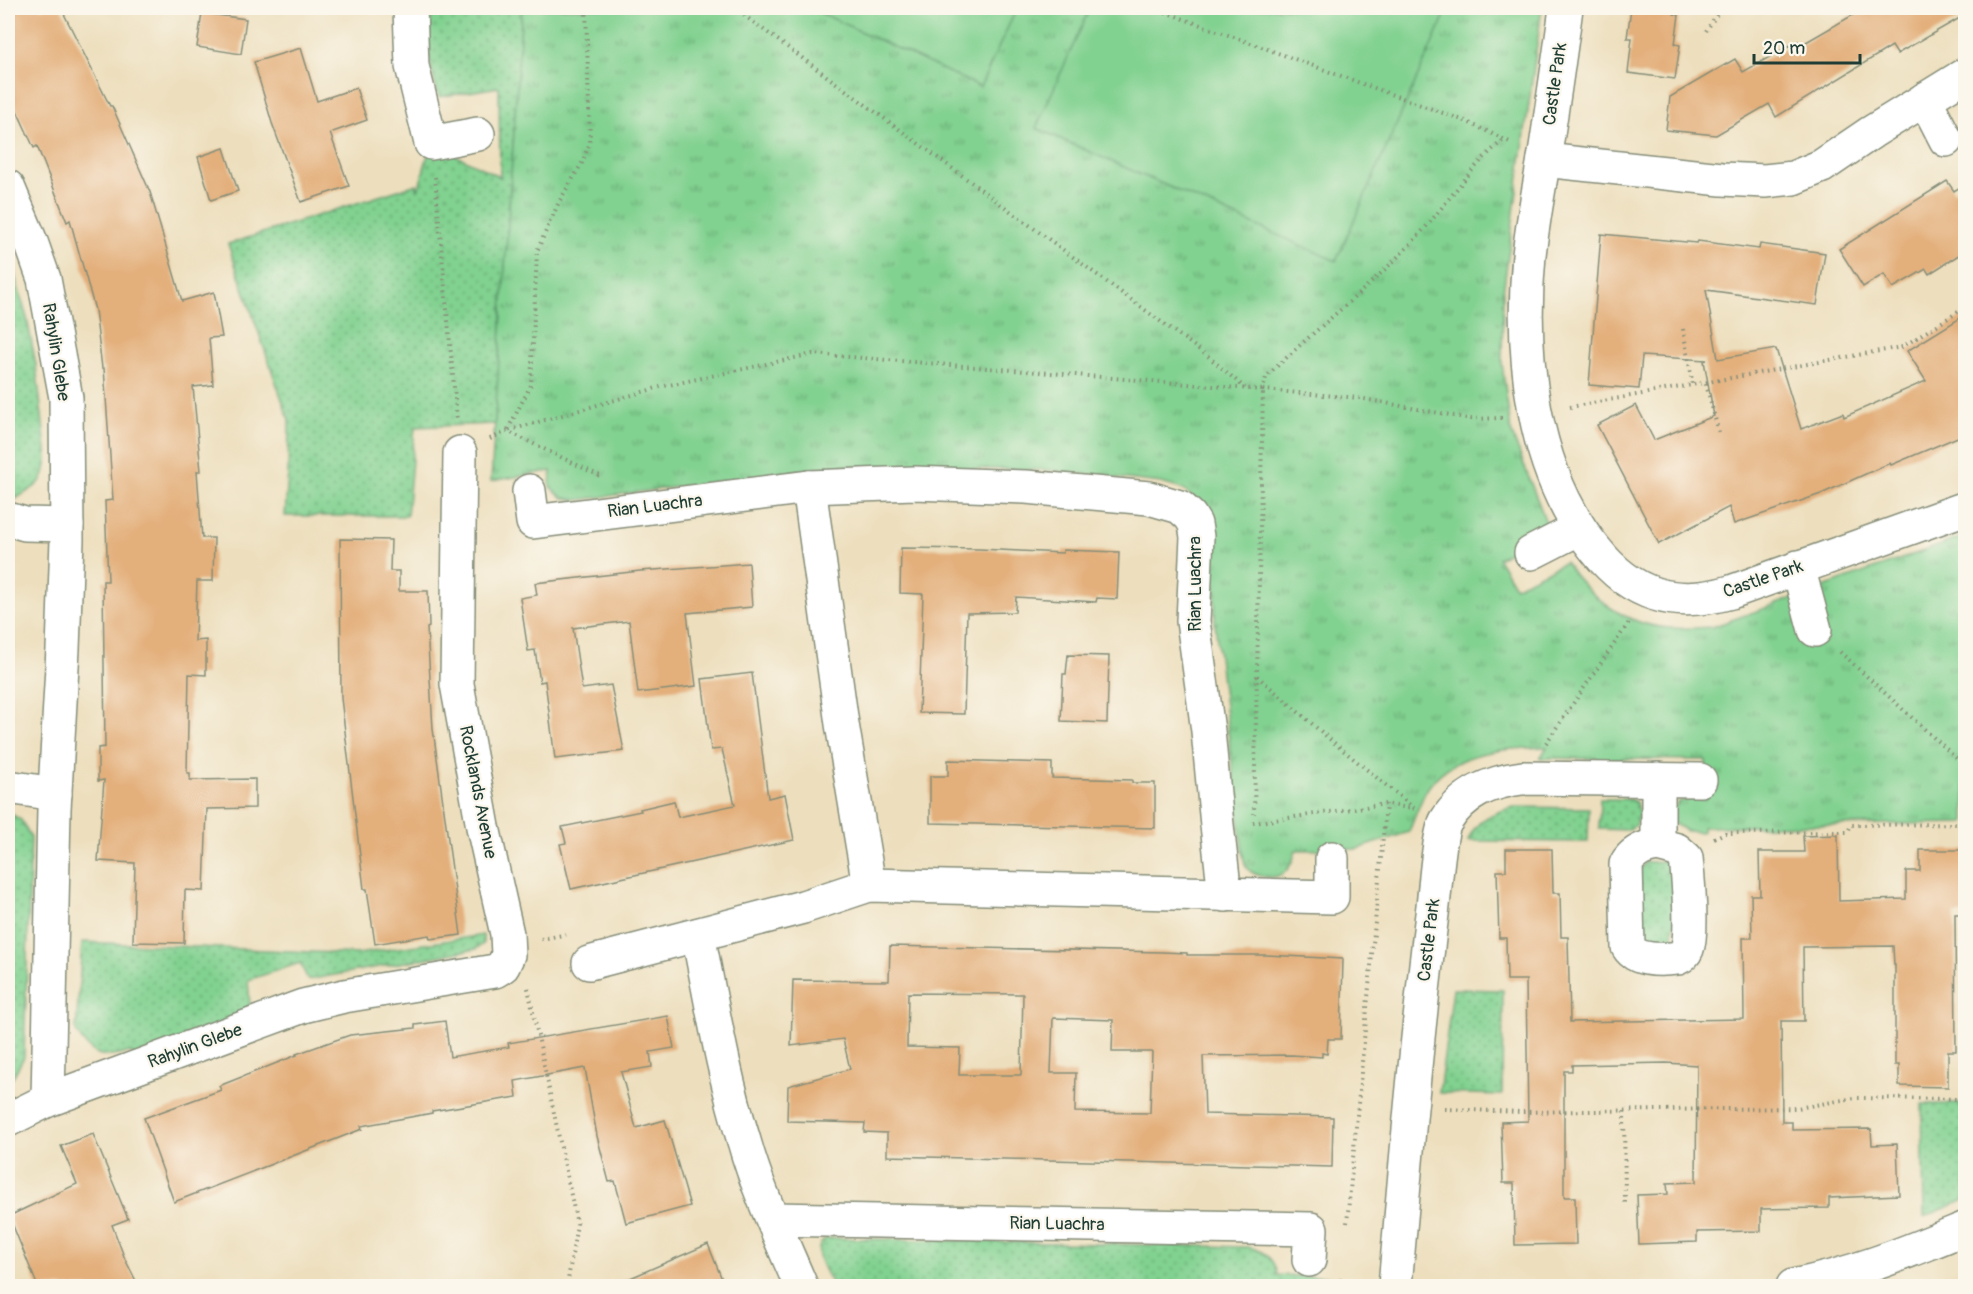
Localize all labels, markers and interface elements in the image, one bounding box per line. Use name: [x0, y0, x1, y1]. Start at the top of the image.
scale bar: [1754, 27, 1860, 65]
text: 20 m: [1763, 37, 1805, 60]
street label: Castle Park: [1538, 41, 1572, 127]
street label: Rahylin Glebe: [37, 301, 75, 403]
street label: Rian Luachra: [606, 489, 704, 523]
street label: Rian Luachra: [1184, 536, 1207, 632]
street label: Castle Park: [1720, 554, 1807, 603]
street label: Rocklands Avenue: [454, 723, 502, 861]
street label: Castle Park: [1413, 897, 1446, 983]
street label: Rahylin Glebe: [145, 1018, 246, 1074]
street label: Rian Luachra: [1009, 1212, 1105, 1236]

